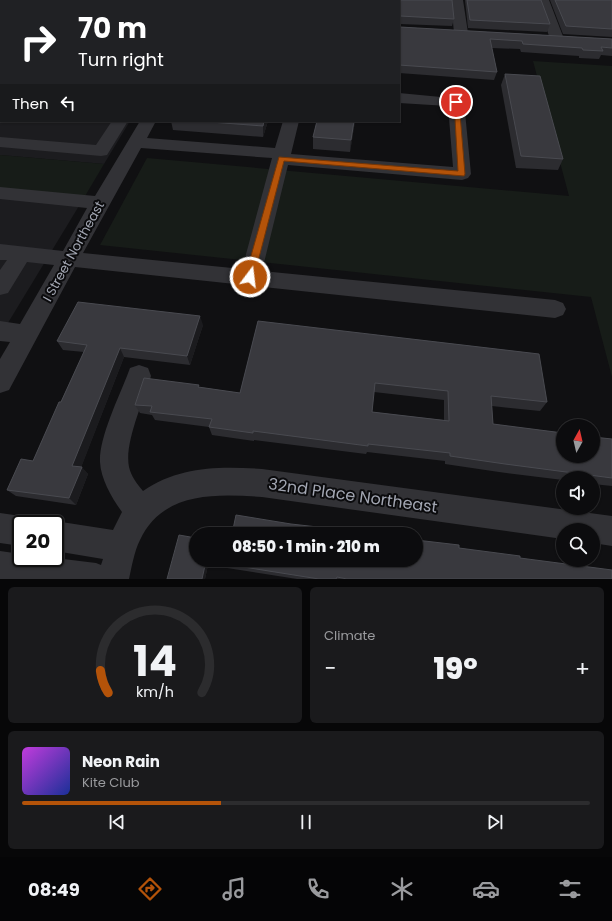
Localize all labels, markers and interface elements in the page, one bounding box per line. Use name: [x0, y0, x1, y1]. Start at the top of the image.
text: 70 m: [78, 9, 147, 48]
icon: right: [12, 16, 64, 68]
text: Turn right: [78, 47, 164, 72]
pin: [439, 85, 473, 119]
icon: arrive: [445, 91, 467, 113]
icon: left: [57, 92, 79, 114]
text: Then: [12, 93, 49, 114]
street label: I Street Northeast: [38, 197, 109, 305]
position arrow: [229, 256, 271, 298]
north arrow: [556, 419, 600, 463]
map controls: [556, 419, 600, 567]
button: sound: [556, 471, 600, 515]
street label: 32nd Place Northeast: [267, 472, 439, 519]
speed limit sign: 20: [12, 515, 64, 567]
button: search: [556, 523, 600, 567]
text: 08:50 · 1 min · 210 m: [232, 536, 380, 557]
text: Climate: [324, 626, 375, 645]
text: 14: [133, 632, 177, 691]
text: 19°: [433, 647, 478, 690]
text: −: [324, 653, 336, 684]
text: +: [575, 653, 590, 684]
text: km/h: [136, 682, 174, 702]
text: Neon Rain: [82, 751, 160, 772]
text: Kite Club: [82, 773, 140, 792]
icon: previous: [106, 811, 128, 833]
icon: pause: [295, 811, 317, 833]
icon: next: [484, 811, 506, 833]
icon: directions: [136, 875, 164, 903]
icon: music: [220, 875, 248, 903]
icon: phone: [304, 875, 332, 903]
icon: climate: [388, 875, 416, 903]
icon: car: [472, 875, 500, 903]
icon: filters: [556, 875, 584, 903]
text: 08:49: [28, 877, 80, 902]

